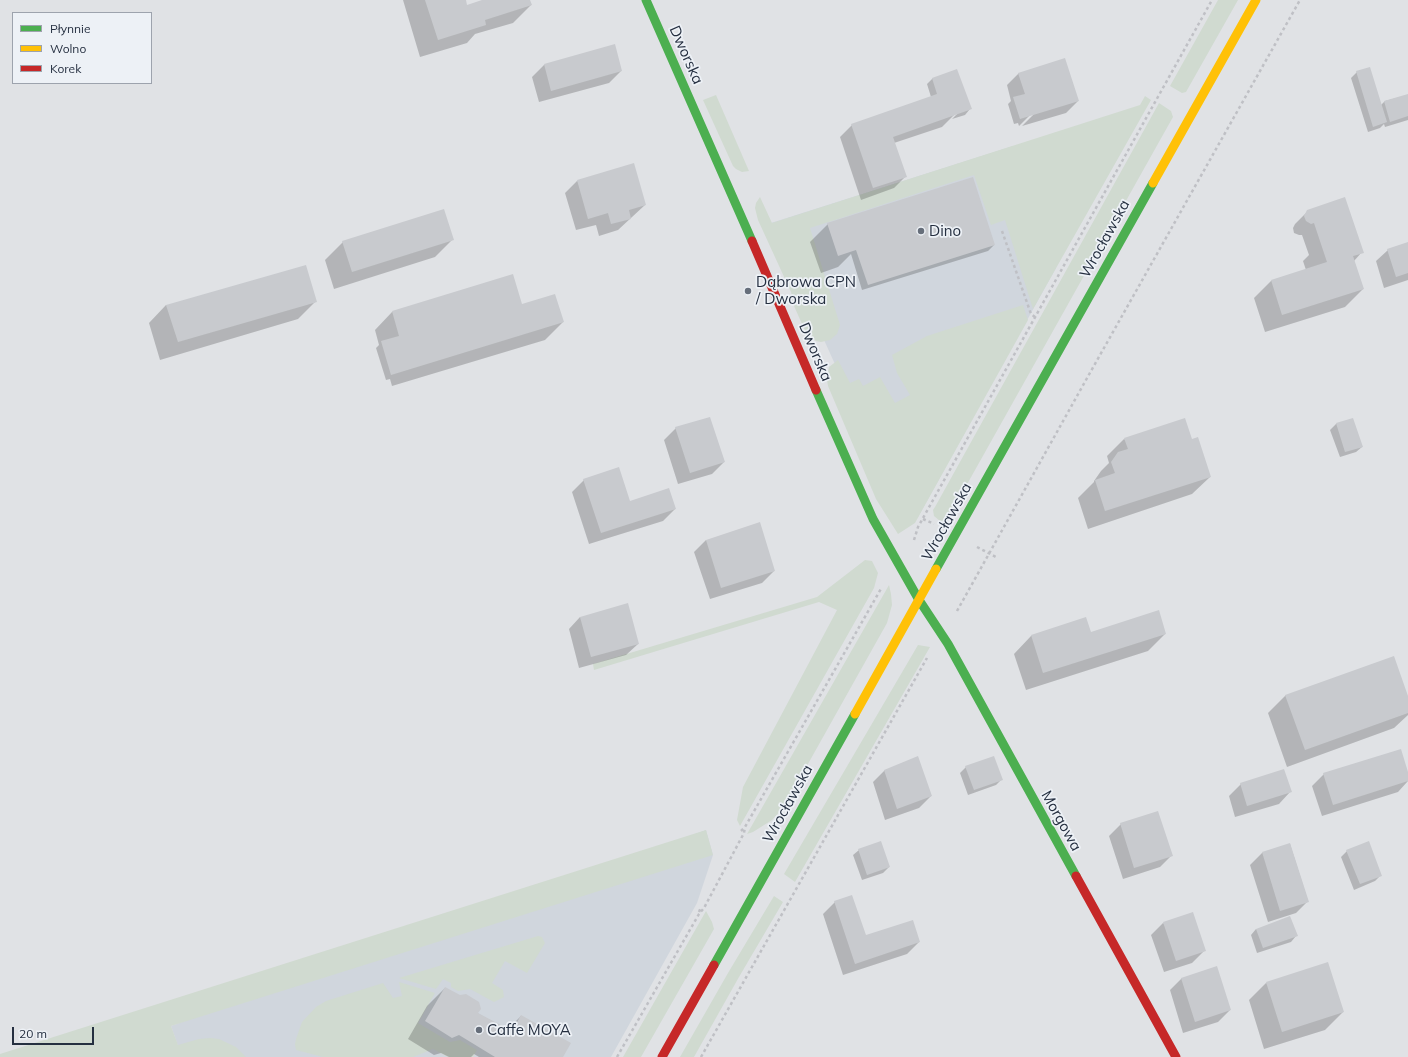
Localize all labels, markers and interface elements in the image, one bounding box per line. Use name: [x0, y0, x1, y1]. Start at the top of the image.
legend: [12, 12, 152, 84]
text: Płynnie: [50, 21, 91, 36]
street label: Dworska: [665, 23, 707, 87]
text: Wolno: [50, 41, 86, 56]
text: Korek: [50, 61, 81, 76]
street label: Wrocławska: [1076, 197, 1134, 281]
place label: Dino: [929, 222, 961, 240]
marker: Dino: [916, 226, 926, 236]
place label: Dąbrowa CPN / Dworska: [756, 273, 856, 308]
marker: Dąbrowa CPN / Dworska: [743, 286, 753, 296]
street label: Dworska: [795, 320, 835, 384]
street label: Wrocławska: [918, 480, 976, 564]
street label: Wrocławska: [759, 762, 817, 846]
street label: Morgowa: [1037, 788, 1085, 854]
scale bar: [14, 1019, 96, 1045]
place label: Caffe MOYA: [487, 1021, 571, 1039]
marker: Caffe MOYA: [474, 1025, 484, 1035]
text: 20 m: [19, 1026, 47, 1041]

